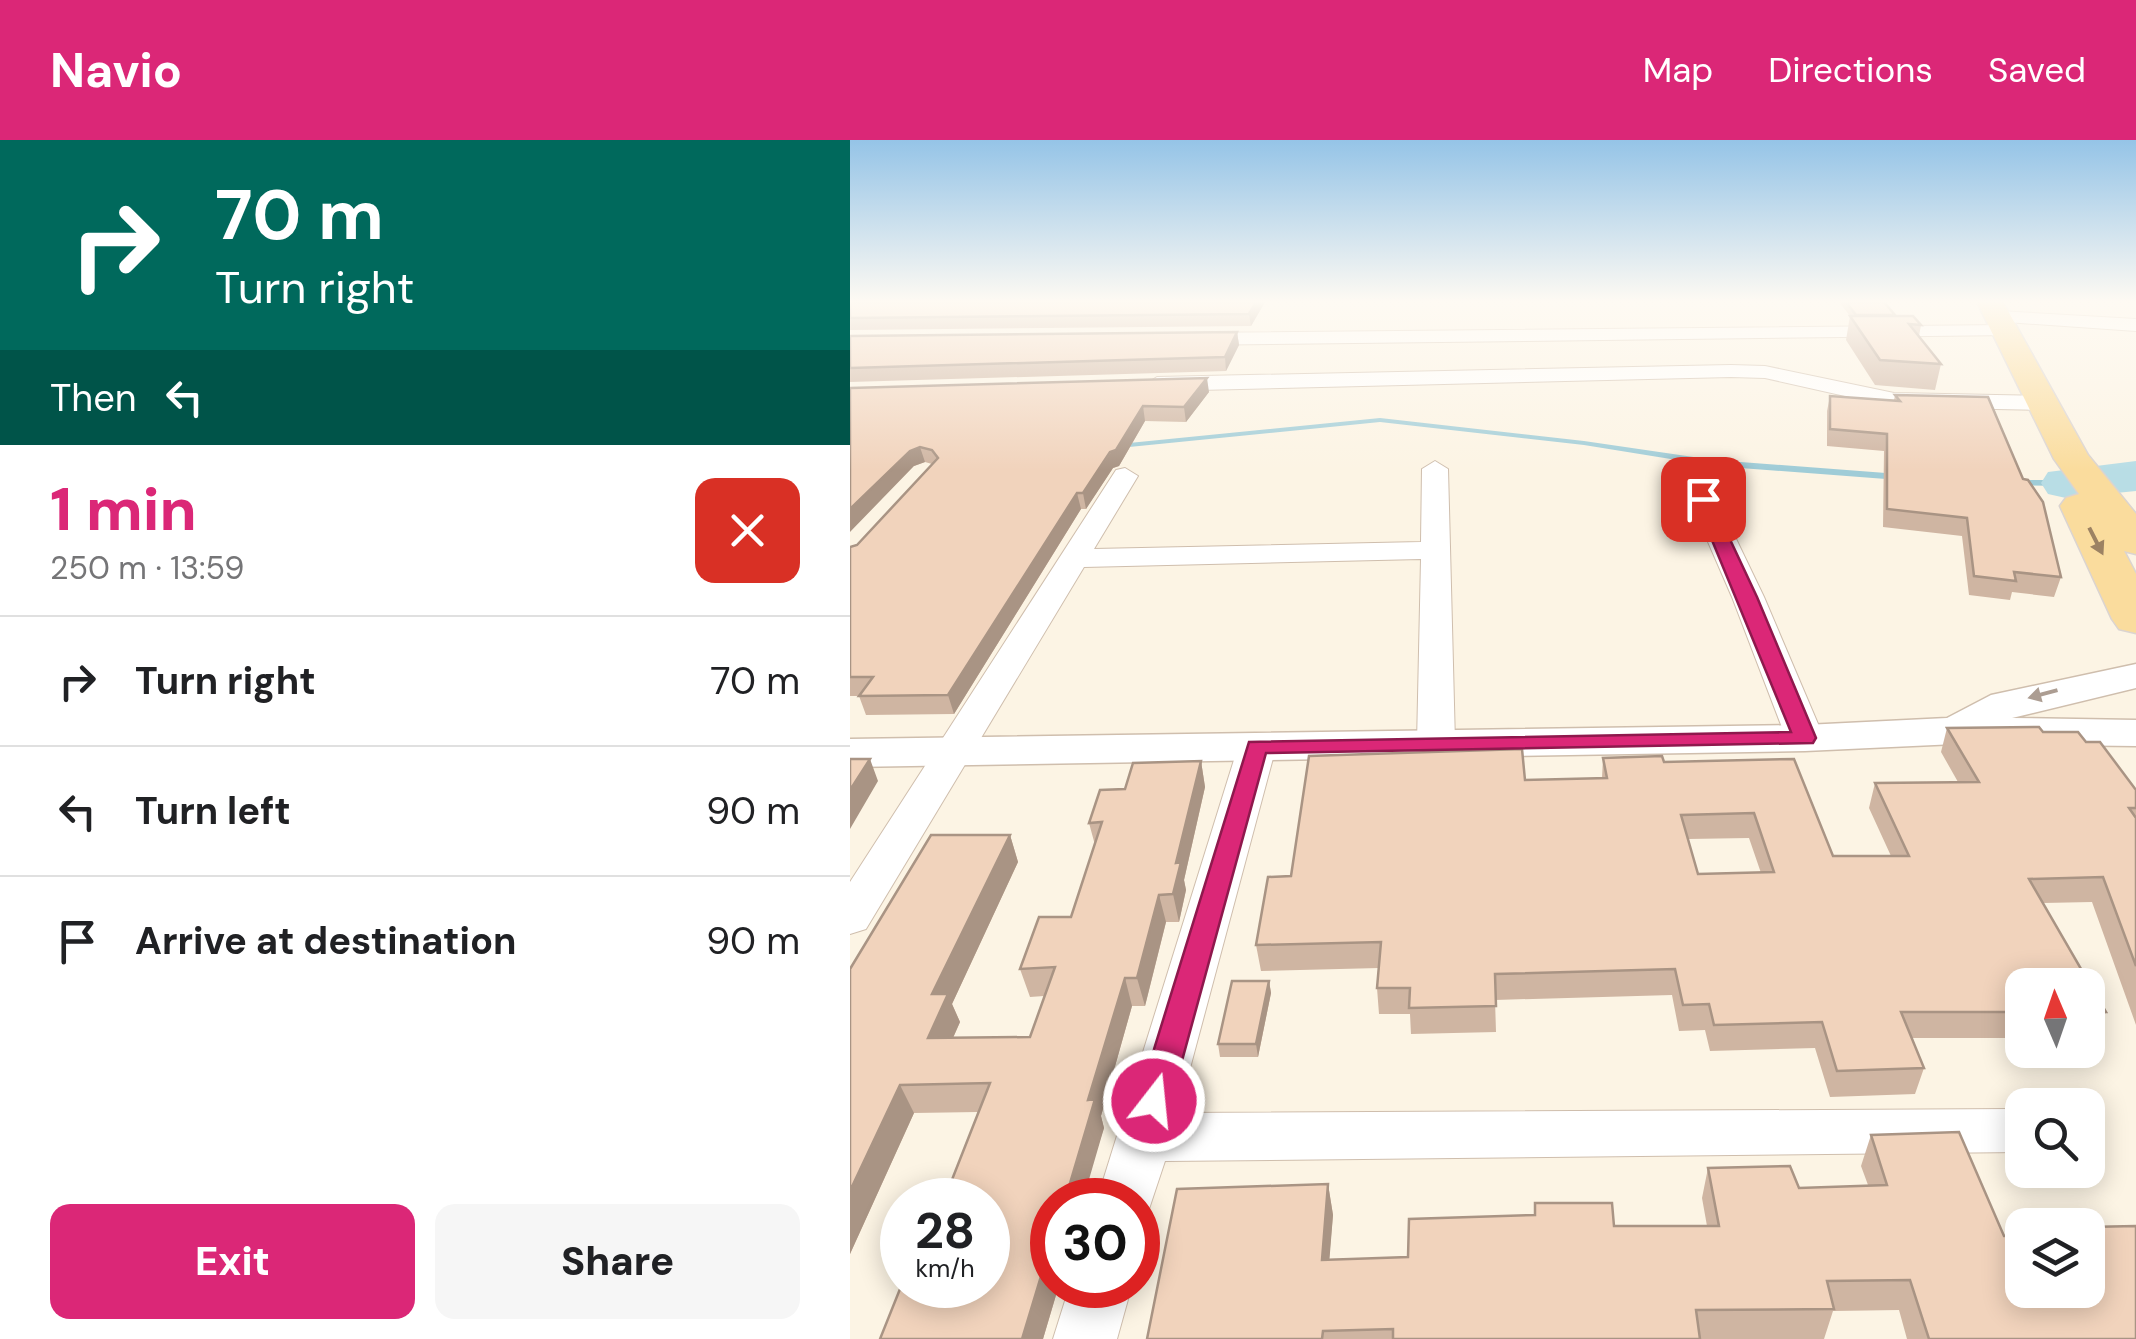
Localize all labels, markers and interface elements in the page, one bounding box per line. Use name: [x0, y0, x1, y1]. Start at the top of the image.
text: Navio: [50, 39, 182, 102]
text: Map: [1643, 47, 1713, 93]
text: Directions: [1768, 47, 1933, 93]
text: Saved: [1988, 47, 2086, 93]
text: 70 m: [215, 170, 384, 261]
icon: right: [50, 180, 180, 310]
text: Turn right: [215, 258, 414, 317]
icon: left: [157, 370, 212, 425]
text: Then: [50, 373, 137, 423]
pin: [1661, 457, 1746, 542]
text: 1 min: [50, 470, 197, 549]
icon: arrive: [1676, 472, 1731, 527]
button: close: [695, 478, 800, 583]
one-way arrow: [2087, 527, 2104, 556]
text: 250 m · 13:59: [50, 547, 244, 589]
icon: right: [50, 654, 105, 709]
text: Turn right: [135, 656, 316, 706]
text: 70 m: [710, 656, 800, 706]
one-way arrow: [2027, 687, 2058, 703]
icon: left: [50, 784, 105, 839]
text: Turn left: [135, 786, 291, 836]
text: 90 m: [706, 786, 800, 836]
icon: arrive: [50, 914, 105, 969]
text: Arrive at destination: [135, 916, 517, 966]
text: 90 m: [706, 916, 800, 966]
north arrow: [2005, 968, 2105, 1068]
map controls: [2005, 968, 2105, 1308]
position arrow: [1102, 1049, 1206, 1153]
button: search: [2005, 1088, 2105, 1188]
speed limit sign: 30: [1030, 1178, 1160, 1308]
text: 28: [915, 1198, 975, 1264]
button: Exit: [50, 1204, 415, 1319]
button: Share: [435, 1204, 800, 1319]
button: layers: [2005, 1208, 2105, 1308]
text: km/h: [915, 1252, 975, 1285]

